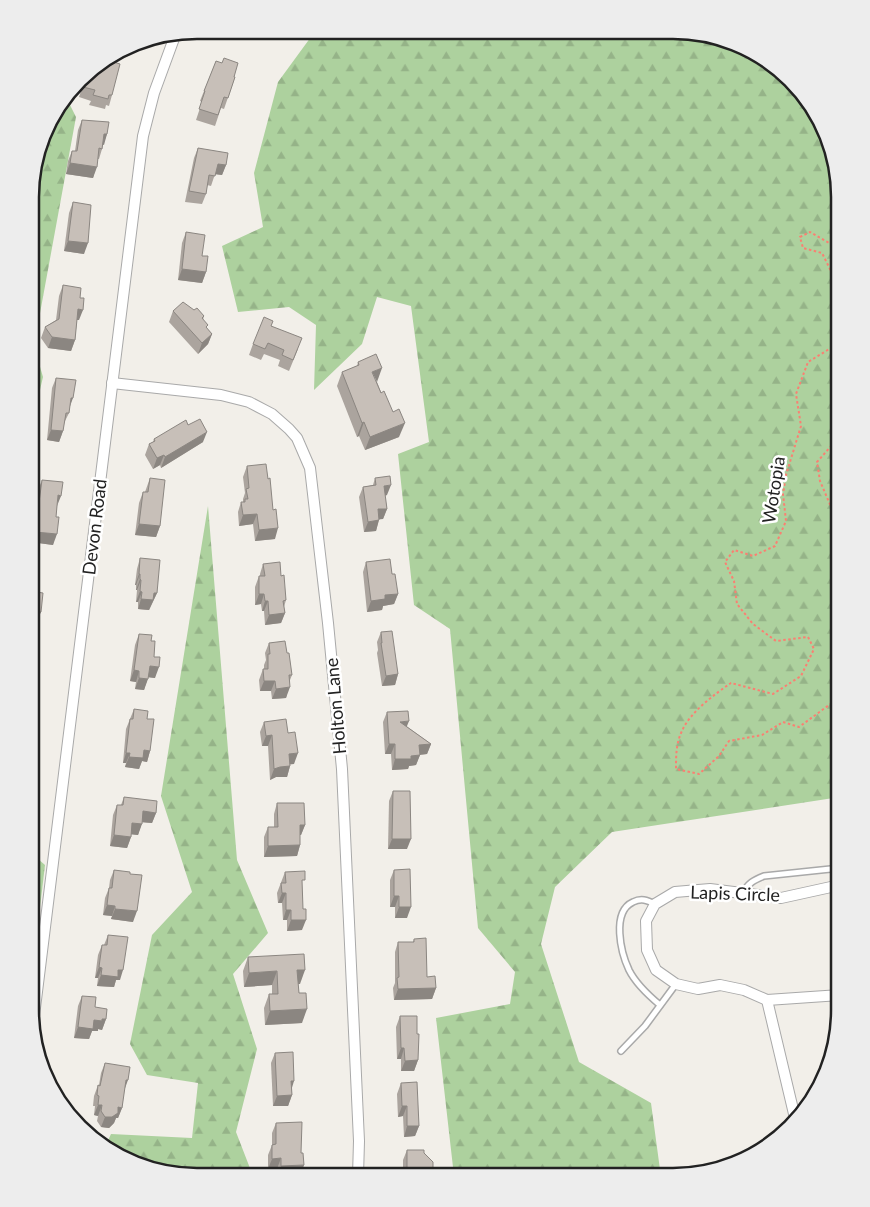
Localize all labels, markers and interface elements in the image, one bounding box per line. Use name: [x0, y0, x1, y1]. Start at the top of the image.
street label: Wotopia: [757, 455, 789, 525]
street label: Devon Road: [77, 478, 111, 576]
street label: Holton Lane: [320, 657, 350, 755]
street label: Lapis Circle: [690, 880, 780, 906]

